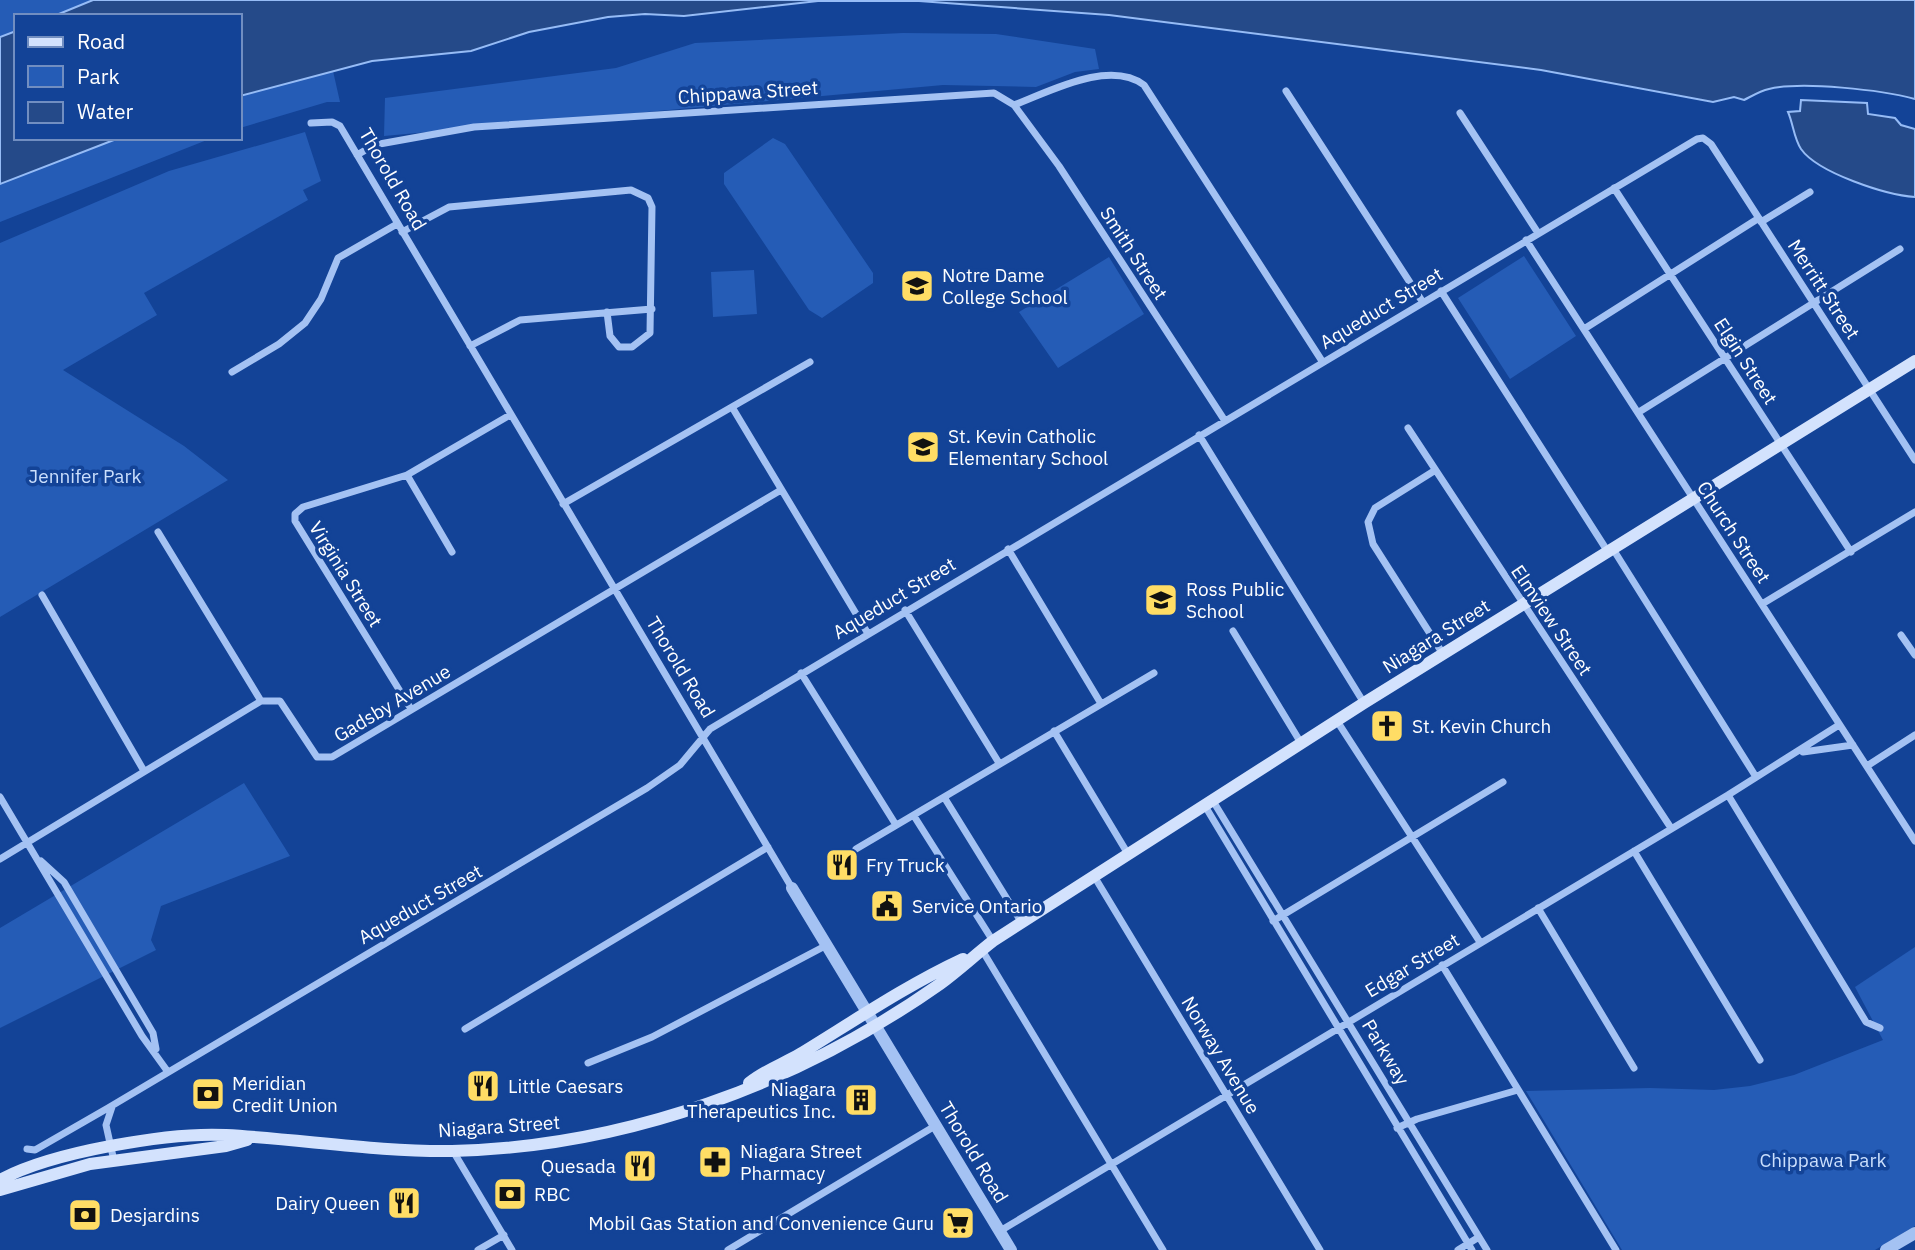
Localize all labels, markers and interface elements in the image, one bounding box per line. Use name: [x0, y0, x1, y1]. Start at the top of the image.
legend: [14, 14, 242, 140]
text: Road: [77, 27, 125, 55]
text: Park: [77, 62, 120, 90]
street label: Chippawa Street: [677, 75, 819, 109]
text: Water: [77, 97, 134, 125]
street label: Thorold Road: [354, 124, 432, 234]
street label: Smith Street: [1095, 202, 1173, 304]
street label: Merritt Street: [1783, 235, 1865, 343]
street label: Aqueduct Street: [1315, 262, 1447, 354]
place label: Notre Dame College School: [942, 263, 1068, 309]
school or university icon: Notre Dame College School: [898, 267, 936, 305]
street label: Elgin Street: [1709, 313, 1783, 409]
place label: St. Kevin Catholic Elementary School: [948, 424, 1108, 470]
school or university icon: St. Kevin Catholic Elementary School: [904, 428, 942, 466]
park label: Jennifer Park: [29, 464, 141, 488]
street label: Church Street: [1692, 476, 1776, 588]
street label: Virginia Street: [304, 517, 388, 631]
street label: Aqueduct Street: [828, 552, 960, 644]
street label: Elmview Street: [1506, 560, 1598, 680]
place label: Ross Public School: [1186, 577, 1285, 623]
school or university icon: Ross Public School: [1142, 581, 1180, 619]
street label: Niagara Street: [1378, 593, 1494, 679]
street label: Thorold Road: [641, 612, 721, 722]
street label: Gadsby Avenue: [329, 659, 455, 747]
church icon: St. Kevin Church: [1368, 707, 1406, 745]
place label: St. Kevin Church: [1412, 714, 1551, 738]
restaurant icon: Fry Truck: [823, 846, 861, 884]
place label: Fry Truck: [866, 853, 945, 877]
street label: Aqueduct Street: [354, 859, 486, 949]
public building icon: Service Ontario: [868, 887, 906, 925]
place label: Service Ontario: [912, 894, 1043, 918]
street label: Edgar Street: [1361, 928, 1463, 1002]
street label: Norway Avenue: [1176, 992, 1266, 1118]
street label: Parkway: [1357, 1015, 1415, 1090]
restaurant icon: Little Caesars: [464, 1067, 502, 1105]
place label: Meridian Credit Union: [232, 1071, 338, 1117]
place label: Little Caesars: [508, 1074, 624, 1098]
bank icon: Meridian Credit Union: [189, 1075, 227, 1113]
place label: Niagara Therapeutics Inc.: [687, 1077, 836, 1123]
building icon: Niagara Therapeutics Inc.: [842, 1081, 880, 1119]
street label: Thorold Road: [934, 1097, 1014, 1207]
street label: Niagara Street: [437, 1110, 561, 1142]
place label: Niagara Street Pharmacy: [740, 1139, 862, 1185]
pharmacy icon: Niagara Street Pharmacy: [696, 1143, 734, 1181]
restaurant icon: Quesada: [621, 1147, 659, 1185]
park label: Chippawa Park: [1760, 1148, 1886, 1172]
place label: Quesada: [541, 1154, 616, 1178]
bank icon: RBC: [491, 1175, 529, 1213]
place label: RBC: [534, 1182, 571, 1206]
restaurant icon: Dairy Queen: [385, 1184, 423, 1222]
place label: Dairy Queen: [275, 1191, 380, 1215]
bank icon: Desjardins: [66, 1196, 104, 1234]
place label: Desjardins: [110, 1203, 200, 1227]
supermarket icon: Mobil Gas Station and Convenience Guru: [939, 1204, 977, 1242]
place label: Mobil Gas Station and Convenience Guru: [588, 1211, 934, 1235]

